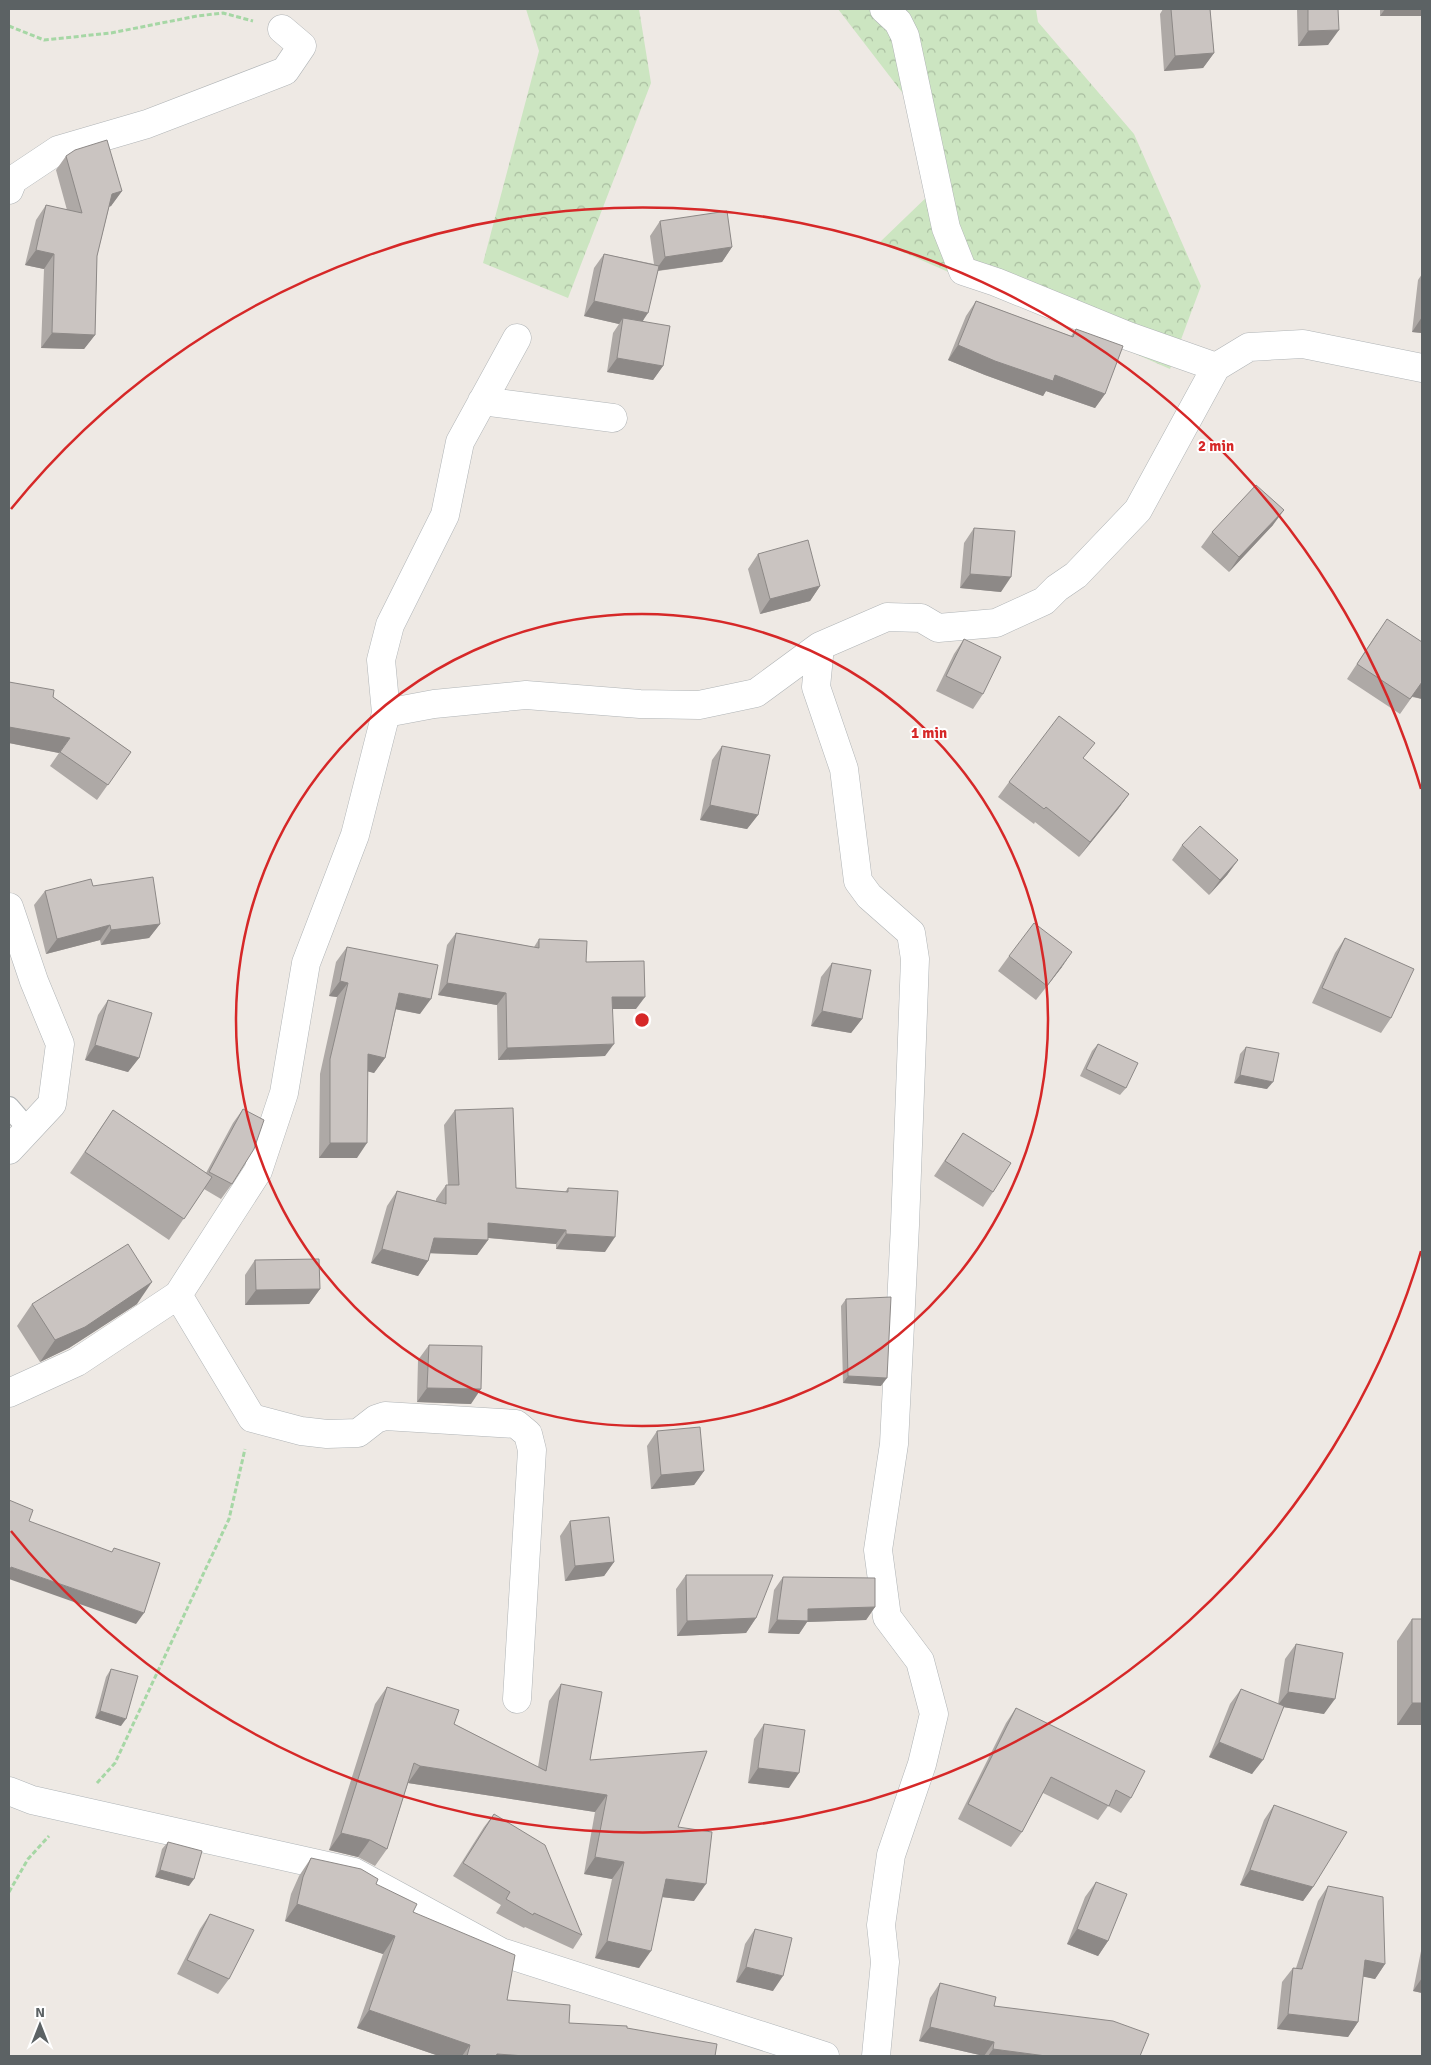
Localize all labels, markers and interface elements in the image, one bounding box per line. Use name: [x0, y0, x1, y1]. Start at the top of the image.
text: 2 min: [1198, 437, 1234, 455]
text: 1 min: [911, 724, 947, 742]
centre of rings: [633, 1011, 651, 1029]
north arrow: [15, 2000, 65, 2050]
text: N: [35, 2004, 45, 2021]

